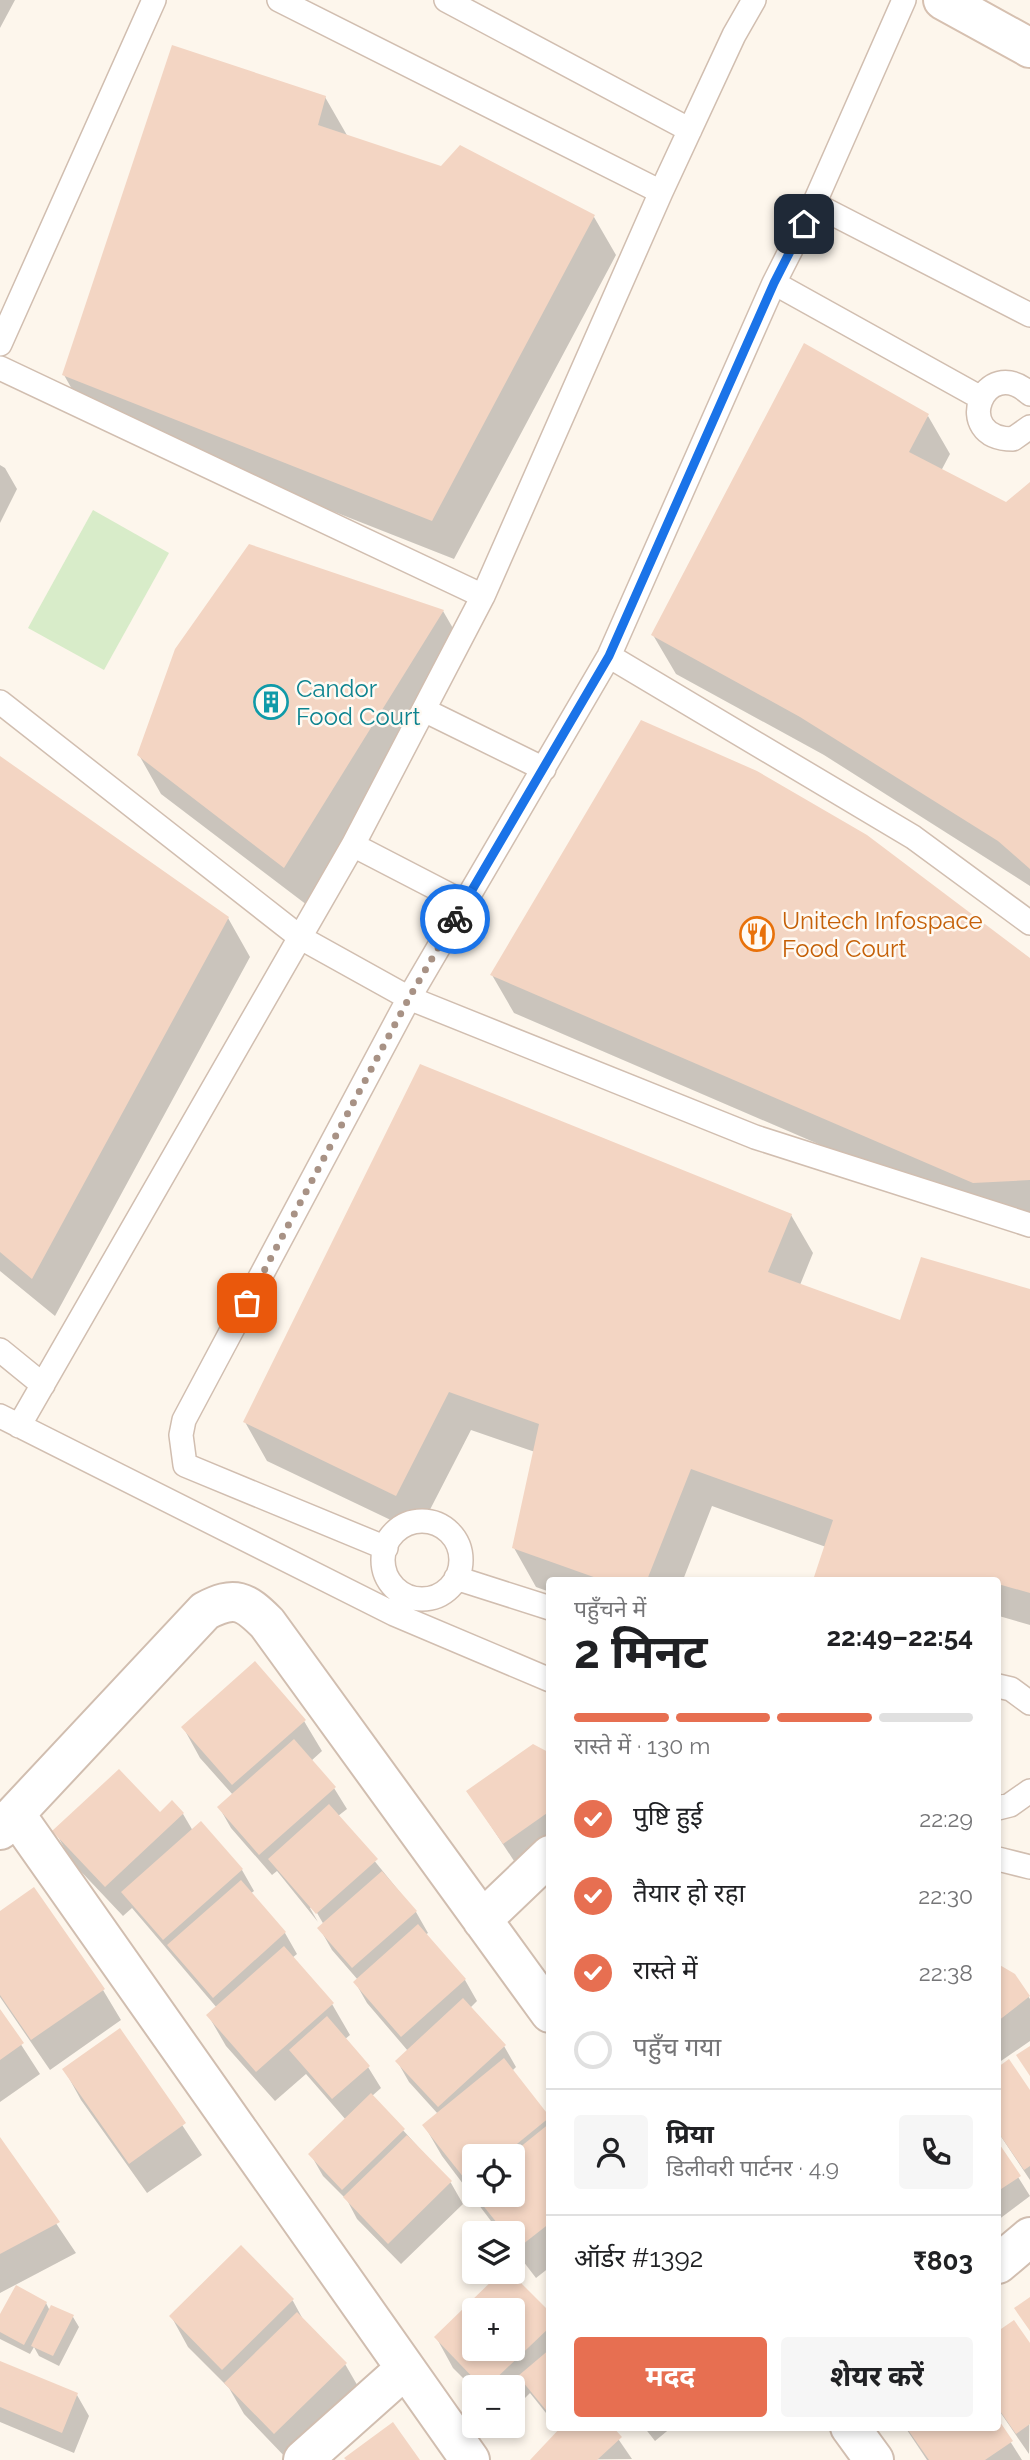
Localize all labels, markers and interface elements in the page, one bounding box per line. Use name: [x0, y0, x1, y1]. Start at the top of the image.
pin: [774, 194, 834, 254]
icon: home: [785, 205, 823, 243]
place label: Candor Food Court: [296, 674, 420, 731]
building icon: Candor Food Court: [252, 683, 290, 721]
courier: [420, 884, 490, 954]
icon: bike: [436, 900, 474, 938]
place label: Unitech Infospace Food Court: [782, 906, 983, 963]
restaurant icon: Unitech Infospace Food Court: [738, 915, 776, 953]
pin: [217, 1273, 277, 1333]
icon: bag: [228, 1284, 266, 1322]
text: पहुँचने में: [574, 1595, 646, 1622]
text: 22:49–22:54: [826, 1622, 973, 1652]
text: 2 मिनट: [574, 1625, 708, 1679]
text: रास्ते में · 130 m: [574, 1732, 710, 1759]
icon: check: [574, 1800, 612, 1838]
text: पुष्टि हुई: [633, 1801, 703, 1831]
text: 22:29: [919, 1805, 973, 1832]
icon: check: [574, 1877, 612, 1915]
text: तैयार हो रहा: [633, 1878, 745, 1908]
text: 22:30: [918, 1882, 973, 1909]
icon: check: [574, 1954, 612, 1992]
text: रास्ते में: [633, 1955, 697, 1985]
text: 22:38: [919, 1959, 973, 1986]
text: पहुँच गया: [633, 2032, 721, 2062]
button: person: [574, 2115, 648, 2189]
button: phone: [899, 2115, 973, 2189]
text: प्रिया: [666, 2119, 714, 2149]
map controls: [462, 2144, 525, 2438]
button: locate: [462, 2144, 525, 2207]
text: डिलीवरी पार्टनर · 4.9: [666, 2154, 839, 2181]
button: layers: [462, 2221, 525, 2284]
text: ऑर्डर #1392: [574, 2243, 703, 2273]
text: ₹803: [913, 2246, 973, 2276]
button: +: [462, 2298, 525, 2361]
button: मदद: [574, 2337, 767, 2417]
button: शेयर करें: [781, 2337, 973, 2417]
button: −: [462, 2375, 525, 2438]

